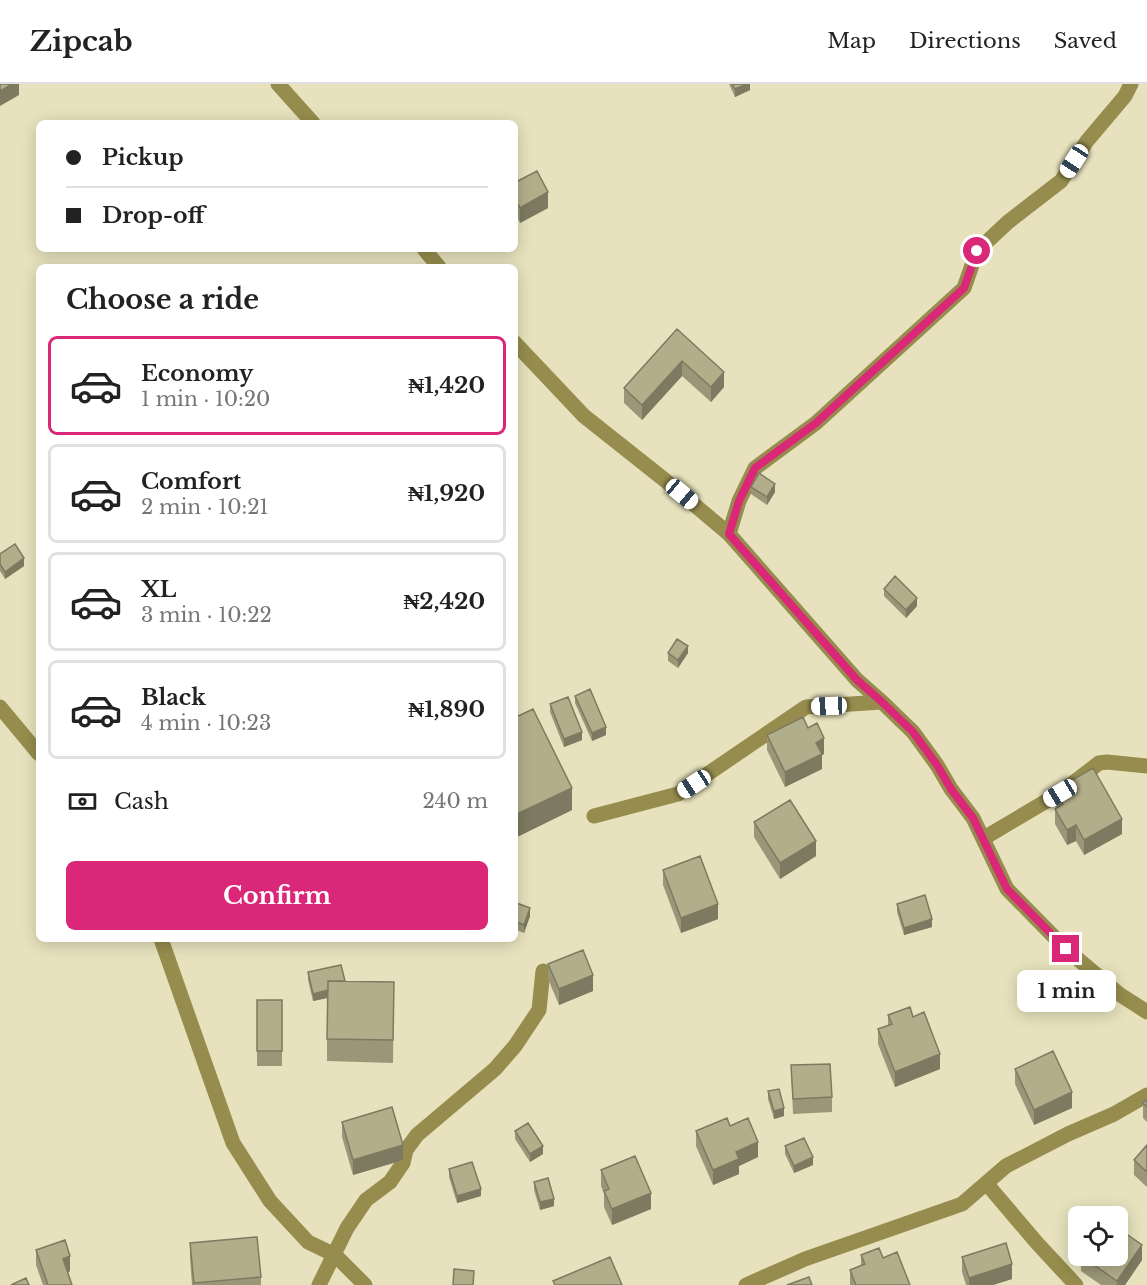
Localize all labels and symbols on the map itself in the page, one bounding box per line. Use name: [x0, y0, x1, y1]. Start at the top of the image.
car: [1057, 141, 1091, 181]
route start: [963, 237, 990, 264]
car: [662, 476, 702, 512]
car: [811, 696, 847, 716]
car: [674, 767, 714, 801]
car: [1040, 776, 1080, 810]
route end: [1052, 935, 1079, 962]
callout: 1 min: [1016, 970, 1116, 1012]

